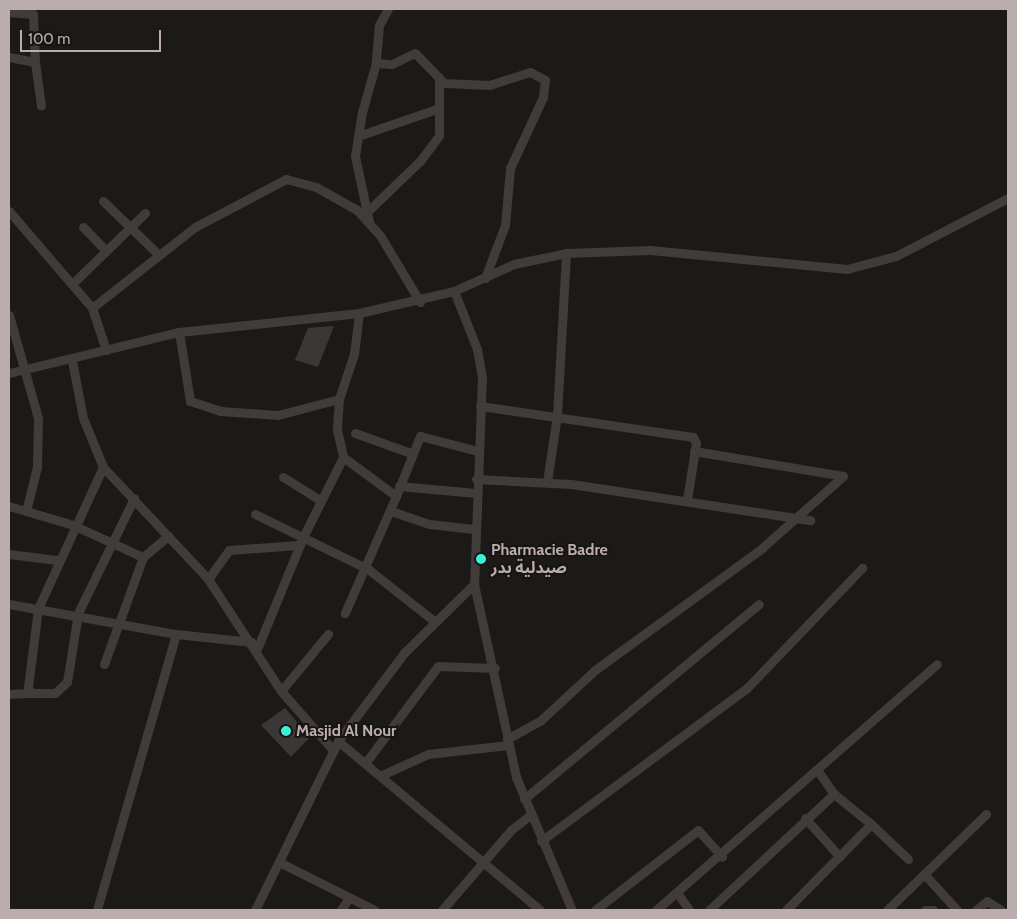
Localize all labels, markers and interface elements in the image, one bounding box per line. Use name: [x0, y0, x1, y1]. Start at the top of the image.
scale bar: [22, 20, 164, 52]
text: 100 m: [28, 30, 70, 48]
place label: Pharmacie Badre صيدلية بدر: [491, 540, 608, 578]
marker: Pharmacie Badre صيدلية بدر: [475, 553, 487, 565]
place label: Masjid Al Nour: [296, 721, 396, 741]
marker: Masjid Al Nour: [280, 725, 292, 737]

